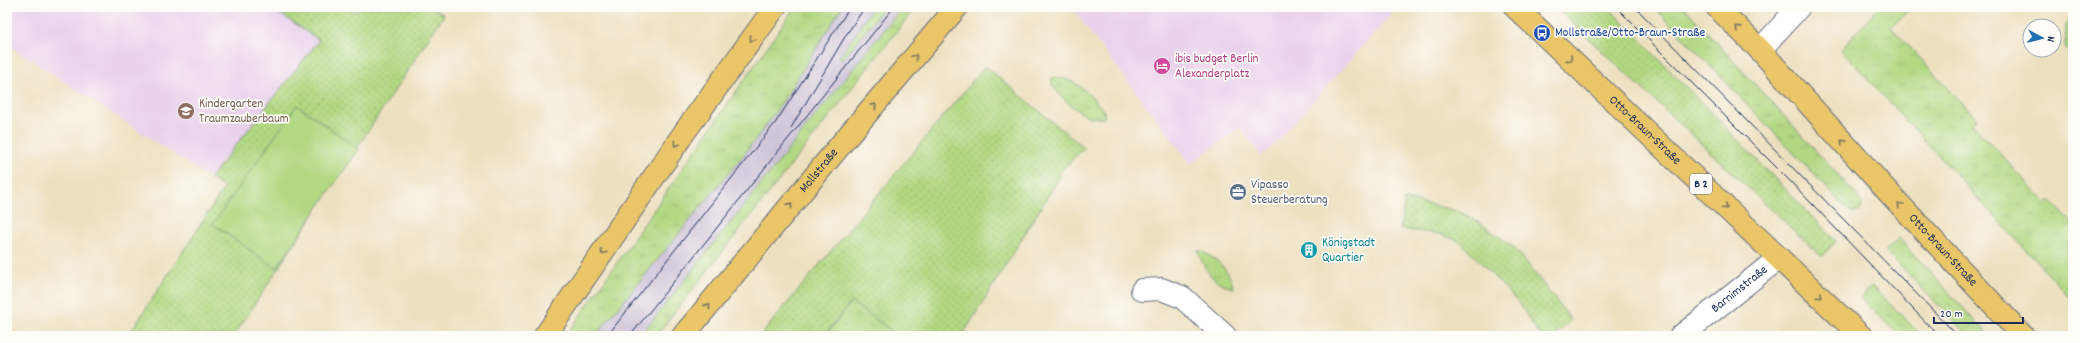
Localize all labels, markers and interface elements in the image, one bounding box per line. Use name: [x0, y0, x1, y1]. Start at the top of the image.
north arrow: [2022, 18, 2062, 58]
bus stop icon: Mollstraße/Otto-Braun-Straße: [1532, 23, 1552, 43]
place label: Mollstraße/Otto-Braun-Straße: [1555, 24, 1705, 43]
one-way arrow: [1735, 25, 1743, 33]
one-way arrow: [750, 34, 757, 41]
text: N: [2042, 35, 2058, 43]
place label: ibis budget Berlin Alexanderplatz: [1175, 50, 1259, 84]
one-way arrow: [910, 54, 917, 62]
one-way arrow: [1565, 55, 1573, 62]
hotel icon: ibis budget Berlin Alexanderplatz: [1152, 56, 1172, 76]
street label: Otto-Braun-Straße: [1604, 91, 1685, 170]
place label: Kindergarten Traumzauberbaum: [199, 95, 289, 129]
school or university icon: Kindergarten Traumzauberbaum: [176, 101, 196, 121]
one-way arrow: [869, 103, 876, 110]
one-way arrow: [1840, 139, 1847, 146]
one-way arrow: [674, 140, 681, 147]
street label: Mollstraße: [795, 144, 843, 197]
road number: B 2: [1690, 174, 1712, 194]
place label: Vipasso Steuerberatung: [1251, 176, 1328, 210]
office icon: Vipasso Steuerberatung: [1228, 182, 1248, 202]
one-way arrow: [1720, 202, 1728, 210]
one-way arrow: [1898, 202, 1905, 210]
one-way arrow: [786, 203, 793, 210]
street label: Otto-Braun-Straße: [1904, 210, 1982, 291]
place label: Königstadt Quartier: [1322, 234, 1375, 268]
building icon: Königstadt Quartier: [1299, 240, 1319, 260]
one-way arrow: [601, 247, 608, 254]
street label: Barnimstraße: [1707, 261, 1772, 318]
one-way arrow: [1815, 291, 1822, 298]
scale bar: [1934, 299, 2023, 325]
one-way arrow: [703, 303, 710, 310]
text: 20 m: [1940, 306, 1963, 323]

